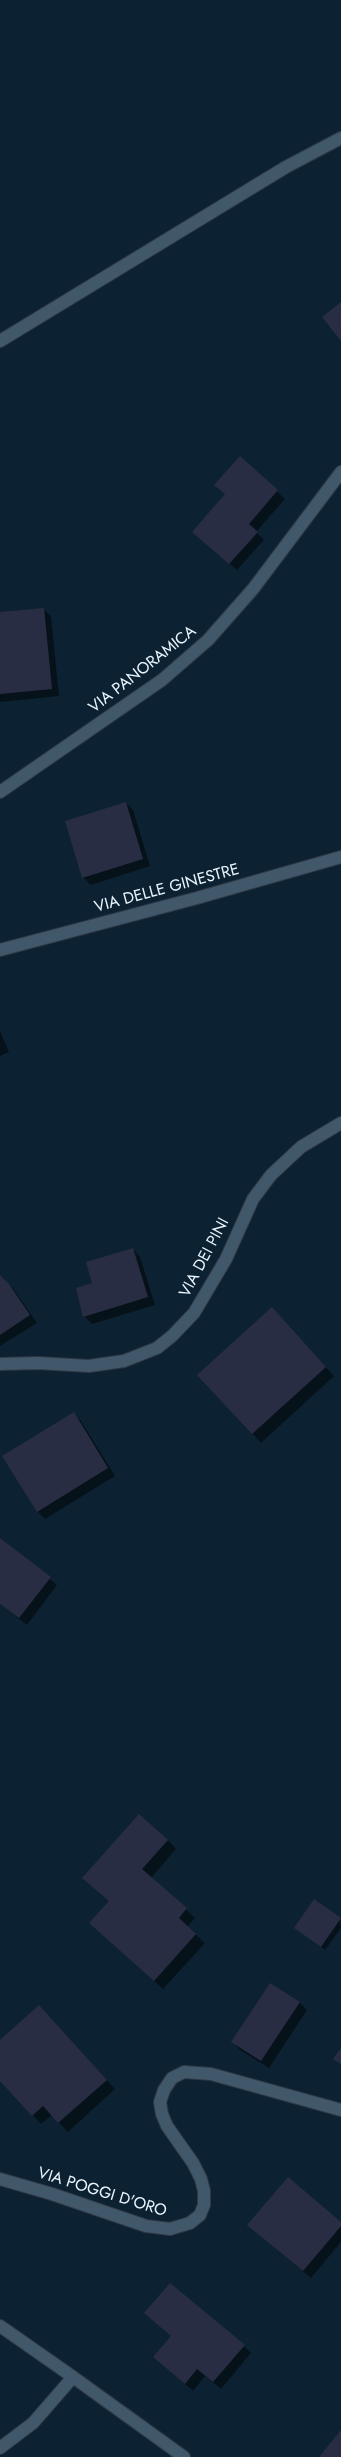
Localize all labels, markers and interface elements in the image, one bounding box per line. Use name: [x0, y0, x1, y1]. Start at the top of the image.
street label: VIA PANORAMICA: [86, 622, 200, 718]
street label: VIA DELLE GINESTRE: [93, 860, 241, 918]
street label: VIA DEI PINI: [176, 1215, 234, 1301]
street label: VIA POGGI D'ORO: [35, 2164, 169, 2222]

